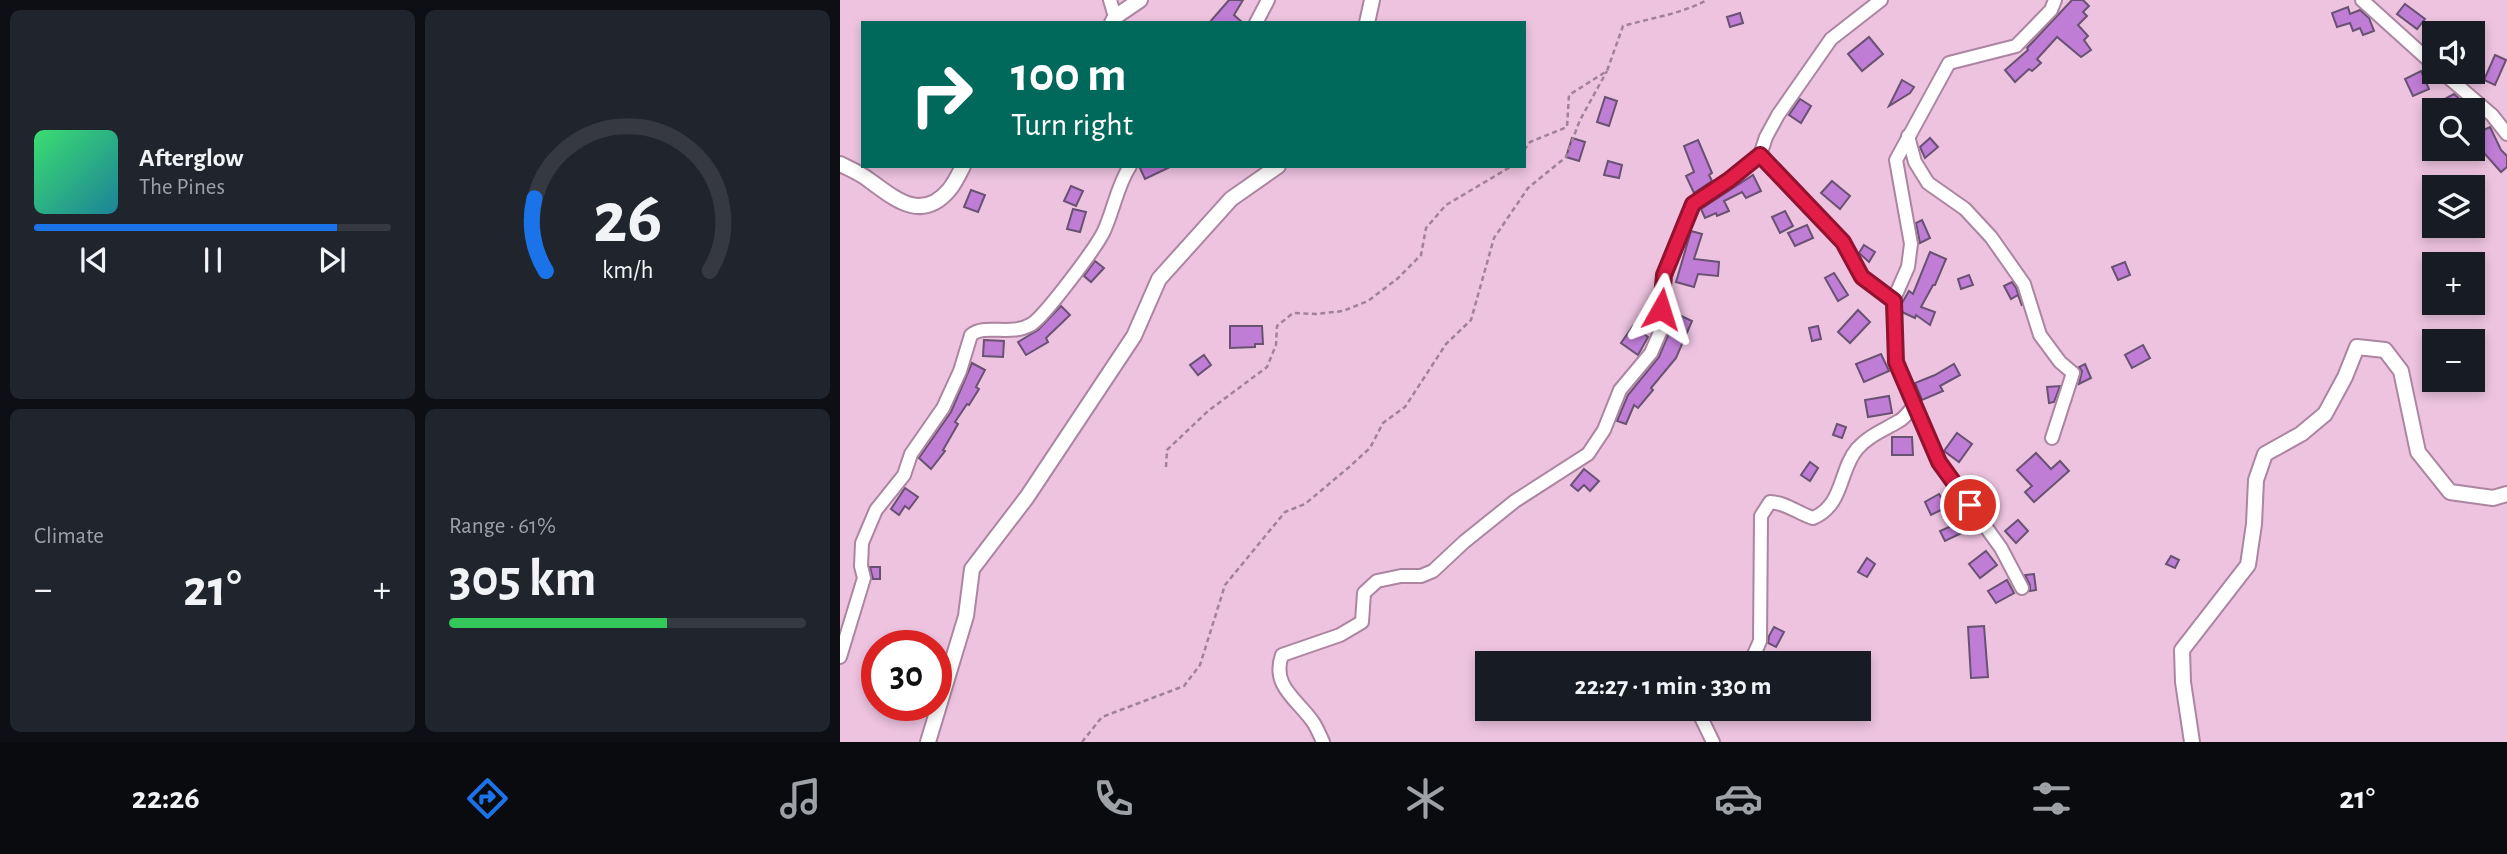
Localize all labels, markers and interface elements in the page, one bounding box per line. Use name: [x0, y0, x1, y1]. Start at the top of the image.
map controls: [2422, 21, 2485, 392]
button: sound: [2422, 21, 2485, 84]
icon: right: [896, 49, 987, 140]
text: 100 m: [1011, 51, 1127, 100]
button: search: [2422, 98, 2485, 161]
text: Turn right: [1011, 109, 1133, 141]
text: Afterglow: [139, 145, 243, 171]
button: layers: [2422, 175, 2485, 238]
text: The Pines: [139, 176, 225, 199]
text: 26: [593, 183, 662, 256]
icon: previous: [75, 241, 113, 279]
icon: pause: [194, 241, 232, 279]
icon: next: [313, 241, 351, 279]
button: +: [2422, 252, 2485, 315]
text: km/h: [602, 258, 653, 283]
position arrow: [1624, 272, 1698, 346]
button: −: [2422, 329, 2485, 392]
pin: [1940, 475, 2000, 535]
icon: arrive: [1951, 486, 1989, 524]
text: Range · 61%: [449, 515, 556, 538]
text: Climate: [34, 525, 104, 548]
text: 305 km: [449, 553, 597, 605]
text: 21°: [183, 563, 242, 615]
text: −: [34, 571, 52, 609]
text: +: [373, 571, 391, 609]
speed limit sign: 30: [861, 630, 952, 721]
text: 22:27 · 1 min · 330 m: [1574, 673, 1772, 699]
icon: directions: [463, 774, 512, 823]
icon: music: [776, 774, 825, 823]
icon: phone: [1089, 774, 1138, 823]
icon: climate: [1401, 774, 1450, 823]
icon: car: [1714, 774, 1763, 823]
icon: filters: [2027, 774, 2076, 823]
text: 22:26: [132, 782, 200, 814]
text: 21°: [2339, 782, 2375, 814]

